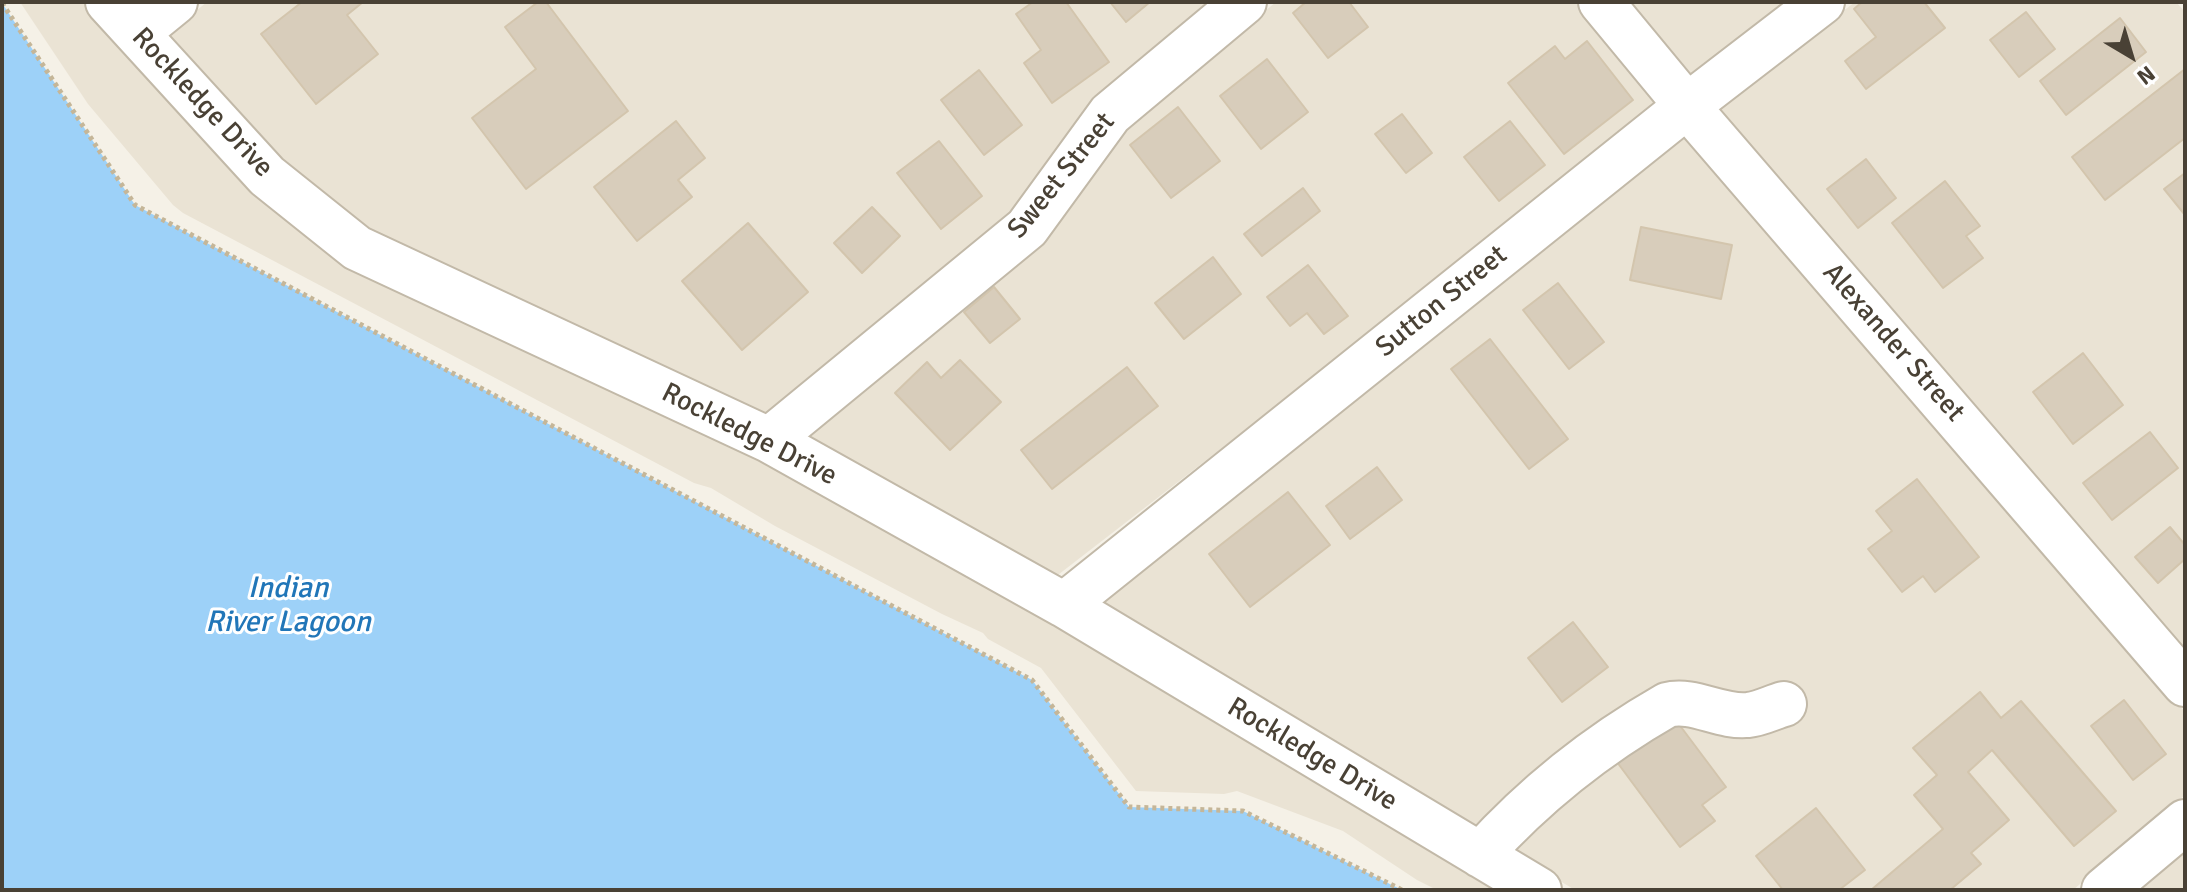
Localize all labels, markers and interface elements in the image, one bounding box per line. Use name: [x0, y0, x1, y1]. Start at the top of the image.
north arrow: [2091, 16, 2171, 96]
street label: Rockledge Drive: [124, 21, 280, 185]
text: N: [2132, 60, 2160, 91]
street label: Sweet Street: [1001, 106, 1123, 246]
street label: Sutton Street: [1370, 239, 1514, 365]
street label: Alexander Street: [1815, 257, 1971, 429]
street label: Rockledge Drive: [656, 376, 842, 494]
water label: Indian River Lagoon: [205, 571, 371, 642]
street label: Rockledge Drive: [1221, 691, 1403, 819]

